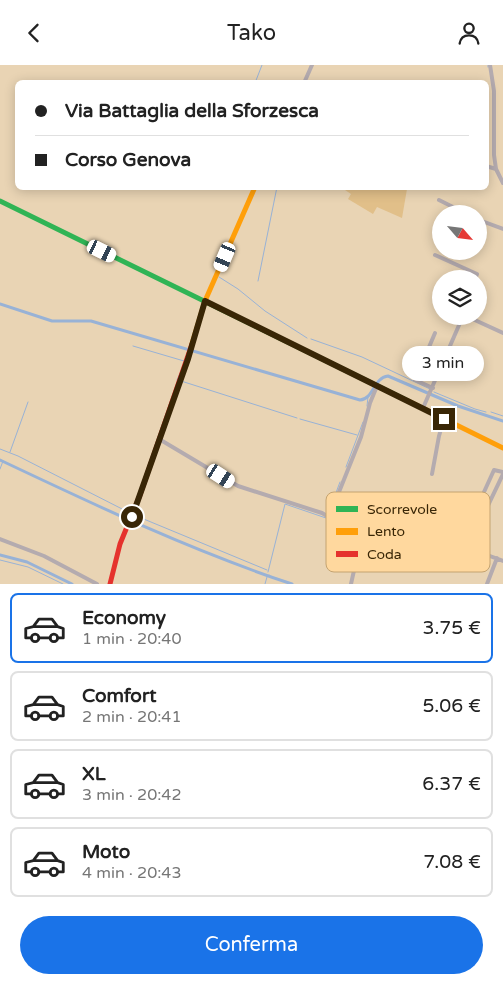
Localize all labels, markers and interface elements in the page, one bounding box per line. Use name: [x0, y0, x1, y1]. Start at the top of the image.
icon: back: [20, 19, 48, 47]
icon: person: [455, 19, 483, 47]
text: Tako: [227, 20, 276, 46]
text: Via Battaglia della Sforzesca: [65, 100, 319, 122]
text: Corso Genova: [65, 149, 191, 171]
north arrow: [432, 205, 488, 260]
map controls: [432, 205, 487, 325]
car: [85, 238, 118, 264]
car: [212, 240, 237, 274]
button: layers: [432, 270, 487, 325]
callout: 3 min: [403, 347, 485, 381]
text: 3 min: [422, 353, 464, 373]
route end: [433, 408, 455, 430]
car: [204, 462, 237, 490]
legend: [326, 492, 490, 572]
text: Scorrevole: [367, 501, 437, 518]
route start: [121, 506, 143, 528]
text: Lento: [367, 523, 405, 540]
text: Coda: [367, 546, 402, 563]
icon: car: [22, 606, 67, 651]
text: Economy: [82, 607, 166, 629]
text: 3.75 €: [423, 617, 481, 639]
text: 1 min · 20:40: [82, 629, 181, 649]
icon: car: [22, 684, 67, 729]
text: Comfort: [82, 685, 156, 707]
text: 5.06 €: [423, 695, 481, 717]
text: 2 min · 20:41: [82, 707, 181, 727]
icon: car: [22, 762, 67, 807]
text: XL: [82, 763, 106, 785]
text: 6.37 €: [422, 773, 481, 795]
text: 3 min · 20:42: [82, 785, 181, 805]
icon: car: [22, 840, 67, 885]
text: Moto: [82, 841, 130, 863]
text: 7.08 €: [423, 851, 481, 873]
text: 4 min · 20:43: [82, 863, 181, 883]
button: Conferma: [20, 916, 483, 974]

